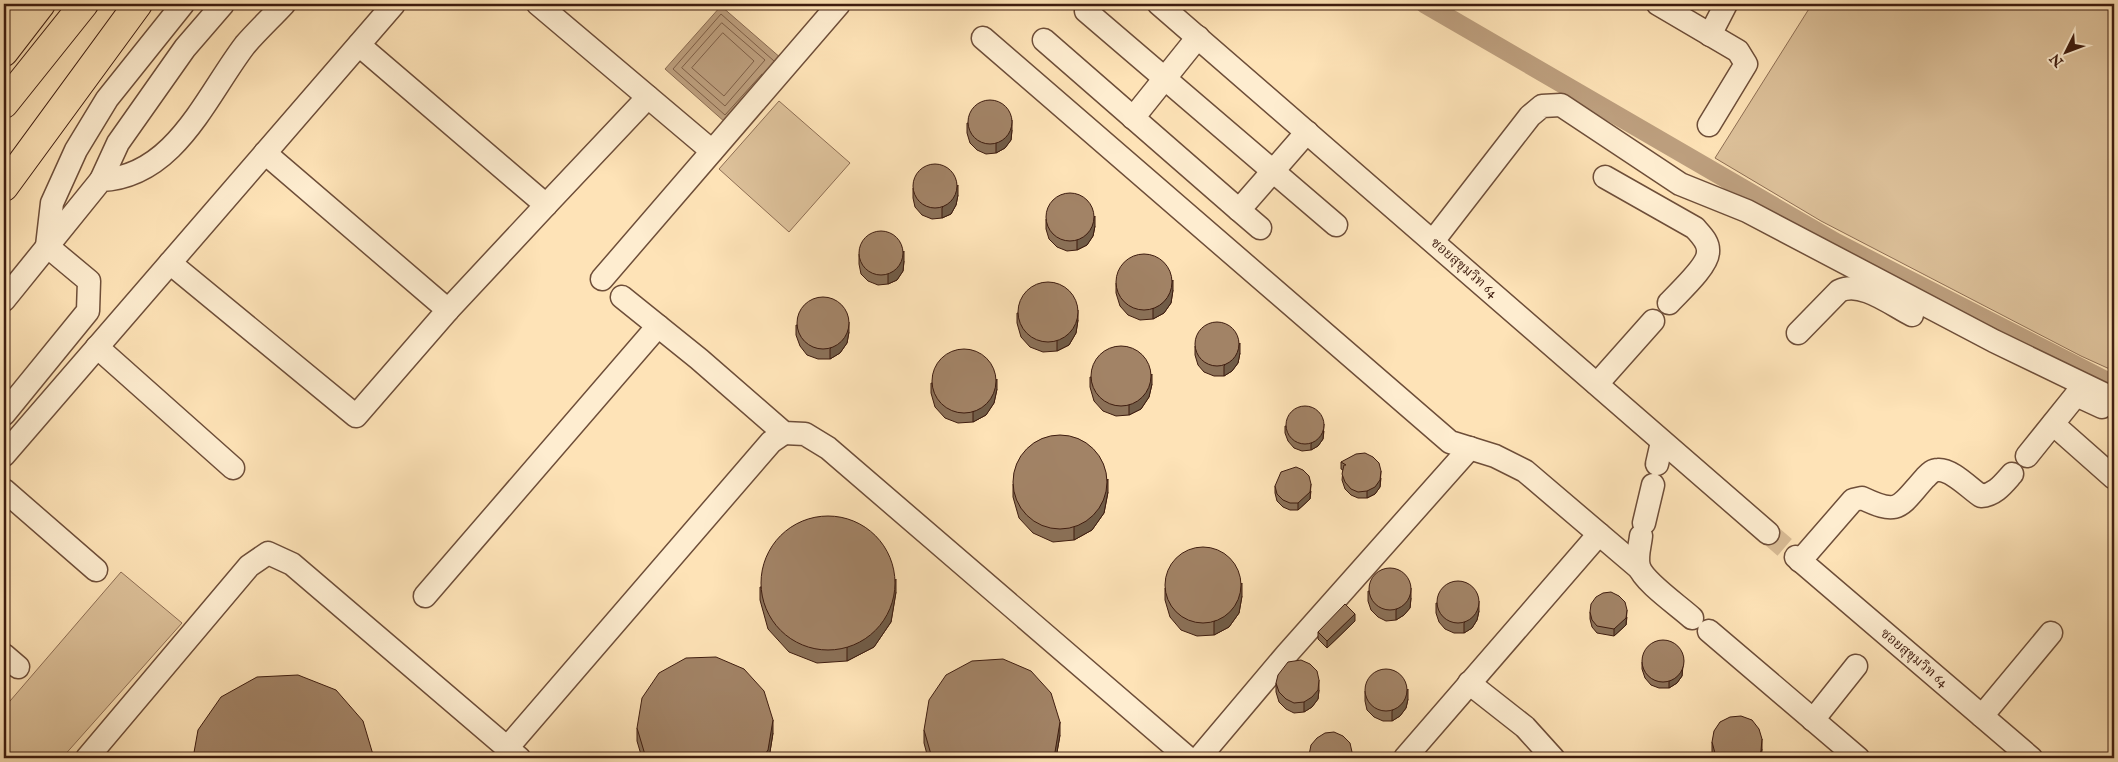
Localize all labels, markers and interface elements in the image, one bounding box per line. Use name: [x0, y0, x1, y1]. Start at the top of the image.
north arrow: [2040, 28, 2090, 78]
text: N: [2046, 50, 2068, 71]
street label: ซอยสุขุมวิท 64: [1427, 234, 1501, 302]
street label: ซอยสุขุมวิท 64: [1876, 624, 1952, 692]

